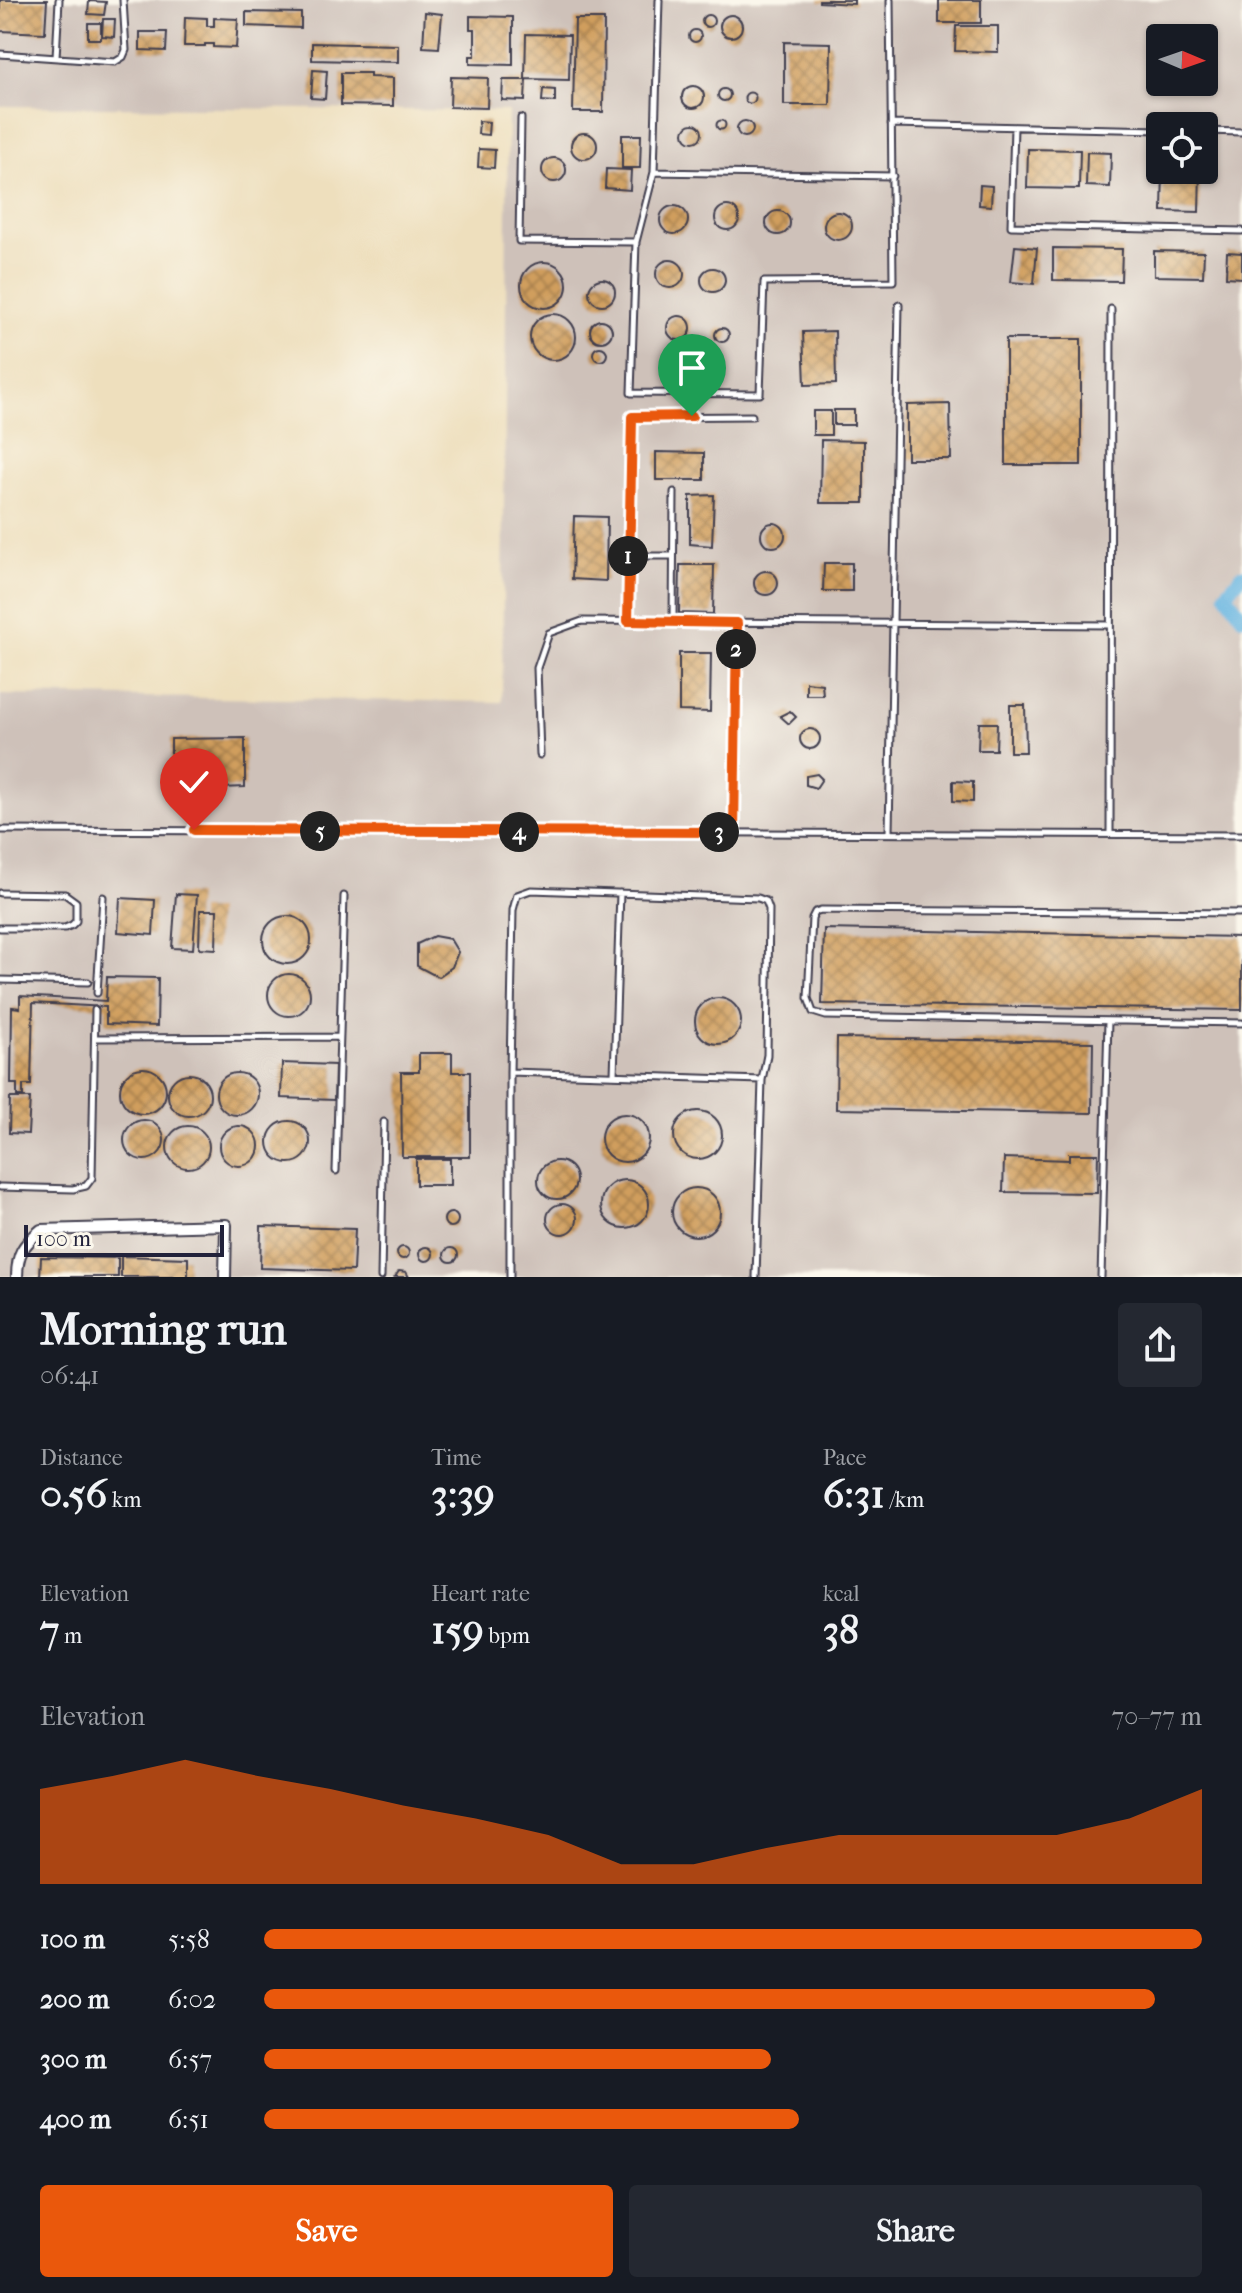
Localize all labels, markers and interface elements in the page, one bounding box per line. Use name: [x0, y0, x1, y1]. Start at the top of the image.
north arrow: [1146, 24, 1218, 96]
map controls: [1146, 24, 1218, 184]
button: locate: [1146, 112, 1218, 184]
pin: [658, 334, 726, 416]
icon: arrive: [670, 346, 714, 390]
pin: 1: [608, 536, 648, 576]
text: 1: [624, 543, 632, 569]
pin: 2: [716, 629, 756, 669]
text: 2: [730, 636, 742, 662]
pin: [160, 748, 228, 830]
icon: check: [172, 760, 216, 804]
pin: 5: [300, 811, 340, 851]
pin: 4: [499, 812, 539, 852]
pin: 3: [699, 812, 739, 852]
text: 5: [315, 818, 325, 844]
text: 4: [513, 819, 526, 845]
text: 3: [714, 819, 724, 845]
scale bar: [24, 1221, 224, 1257]
text: 100 m: [36, 1226, 91, 1252]
button: share: [1118, 1303, 1202, 1387]
text: Morning run: [40, 1304, 287, 1355]
text: 06:41: [40, 1360, 99, 1391]
text: Distance: [40, 1445, 123, 1471]
text: Time: [431, 1445, 481, 1471]
text: Pace: [823, 1445, 866, 1471]
text: 0.56: [40, 1471, 107, 1517]
text: 3:39: [431, 1471, 495, 1517]
text: 6:31: [823, 1471, 885, 1517]
text: km: [107, 1487, 141, 1513]
text: /km: [885, 1487, 924, 1513]
text: Elevation: [40, 1581, 129, 1607]
text: Heart rate: [431, 1581, 530, 1607]
text: kcal: [823, 1581, 860, 1607]
text: 7: [40, 1607, 59, 1653]
text: 159: [431, 1607, 484, 1653]
text: 38: [823, 1607, 859, 1653]
text: m: [59, 1623, 82, 1649]
text: bpm: [484, 1623, 530, 1649]
text: Elevation: [40, 1701, 145, 1732]
text: 70–77 m: [1112, 1701, 1202, 1732]
text: 100 m: [40, 1924, 105, 1955]
text: 5:58: [168, 1924, 210, 1955]
text: 200 m: [40, 1984, 109, 2015]
text: 6:02: [168, 1984, 216, 2015]
text: 300 m: [40, 2044, 107, 2075]
text: 6:57: [168, 2044, 212, 2075]
text: 400 m: [40, 2104, 111, 2135]
text: 6:51: [168, 2104, 209, 2135]
button: Save: [40, 2185, 613, 2277]
button: Share: [629, 2185, 1202, 2277]

